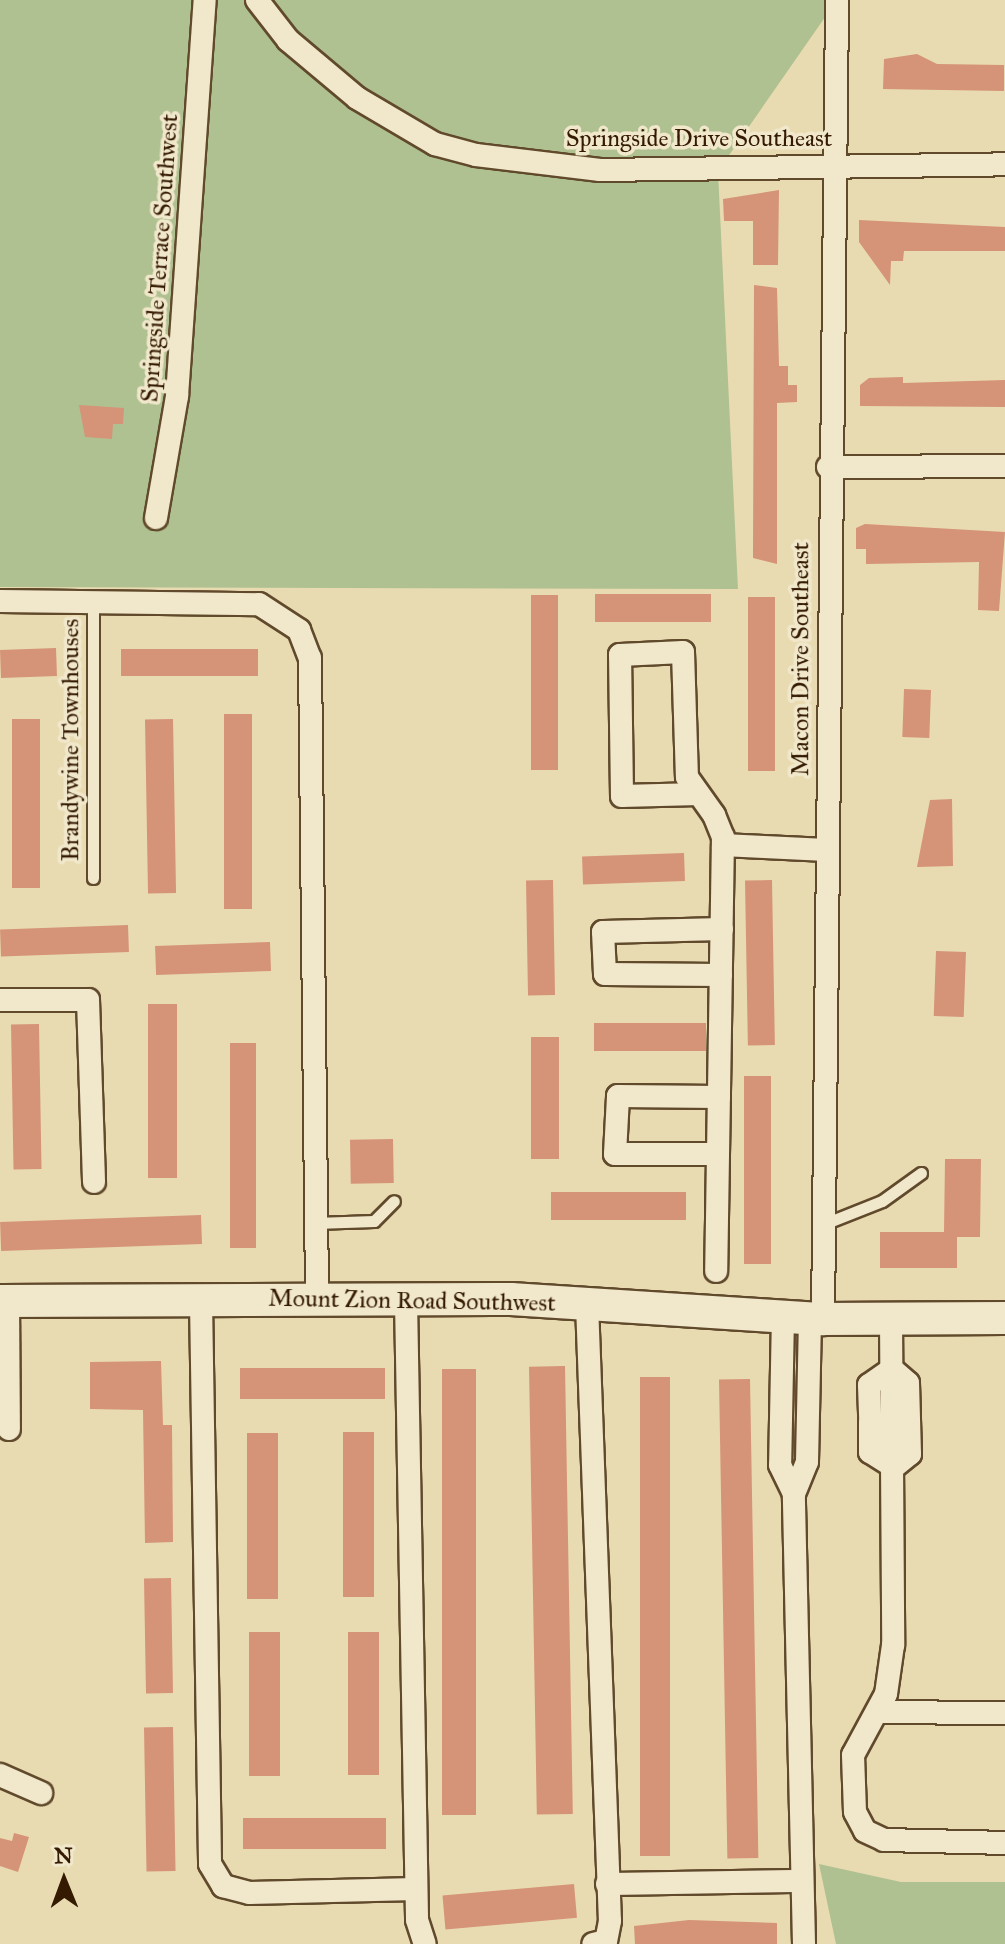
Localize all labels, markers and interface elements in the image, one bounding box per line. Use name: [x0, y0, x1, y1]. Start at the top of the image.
street label: Springside Terrace Southwest: [136, 113, 184, 403]
street label: Springside Drive Southeast: [566, 125, 832, 153]
street label: Macon Drive Southeast: [787, 542, 815, 776]
street label: Brandywine Townhouses: [57, 619, 85, 861]
street label: Mount Zion Road Southwest: [268, 1284, 556, 1318]
north arrow: [24, 1840, 104, 1920]
text: N: [54, 1842, 73, 1869]

